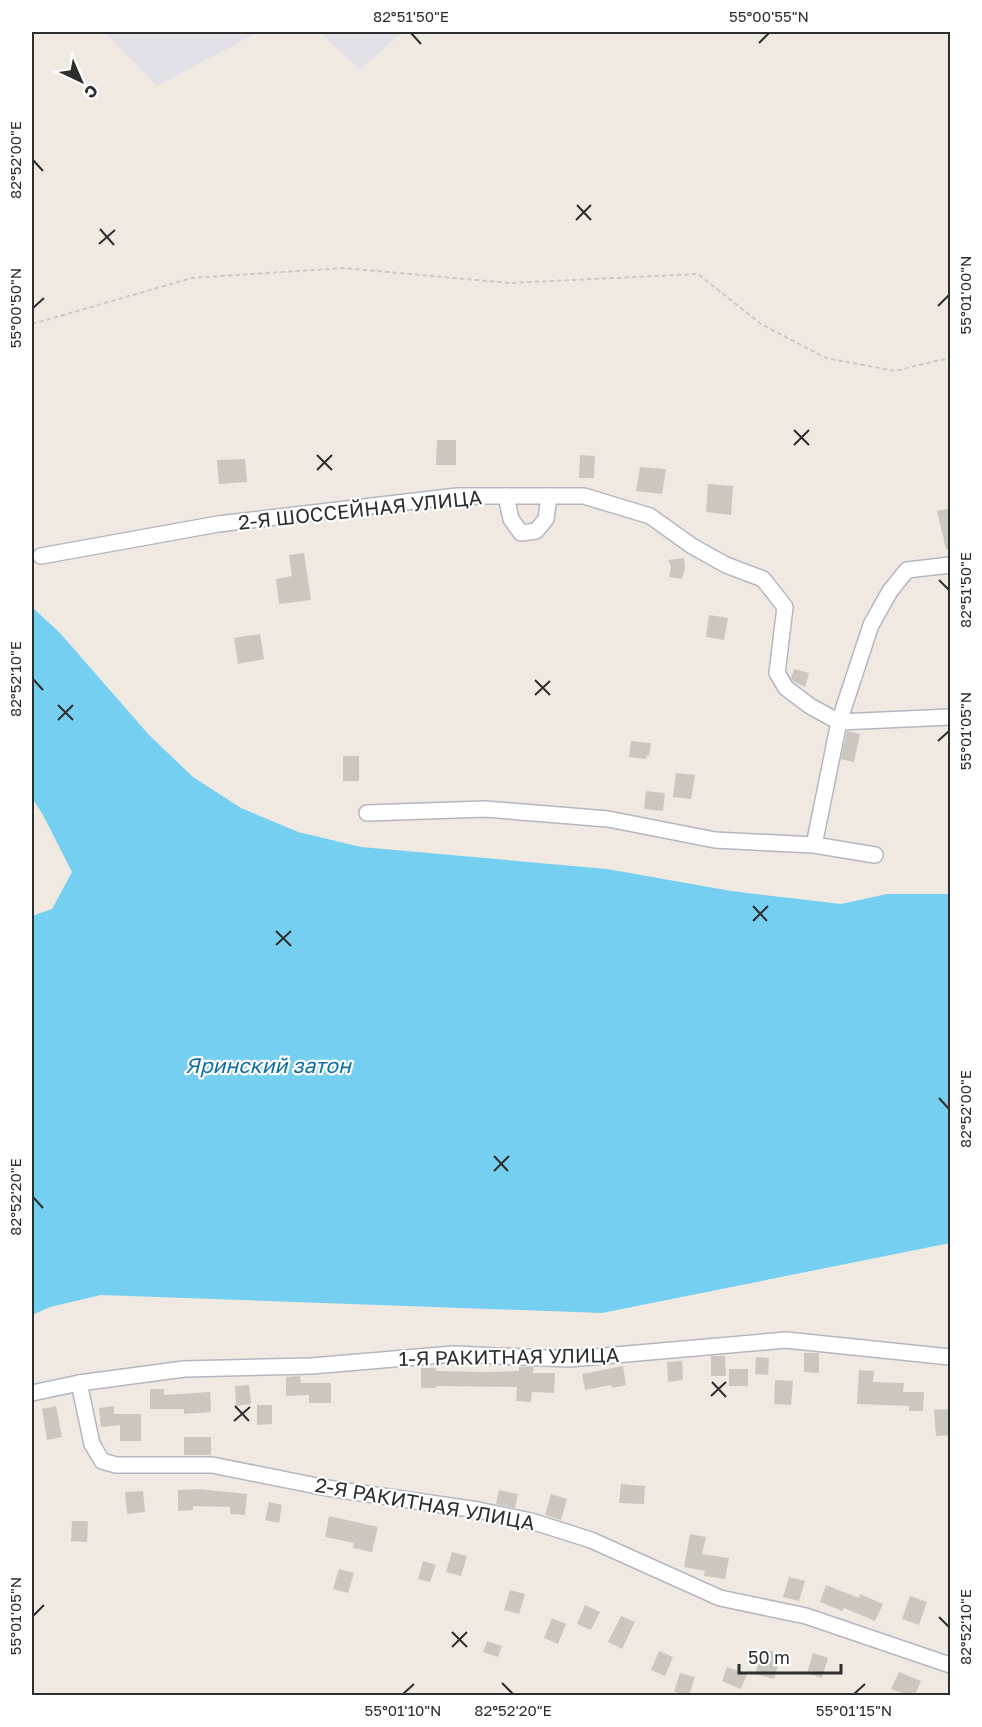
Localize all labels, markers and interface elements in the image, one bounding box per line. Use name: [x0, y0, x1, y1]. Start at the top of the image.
text: 82°51'50"E: [373, 7, 449, 25]
text: 55°00'55"N: [729, 7, 809, 25]
north arrow: [51, 51, 111, 111]
text: С: [80, 81, 102, 103]
text: 82°52'00"E: [6, 121, 24, 199]
text: 55°01'00"N: [956, 256, 974, 334]
text: 55°00'50"N: [6, 268, 24, 348]
street label: 2-Я ШОССЕЙНАЯ УЛИЦА: [237, 484, 483, 534]
text: 82°51'50"E: [956, 552, 974, 628]
text: 82°52'10"E: [6, 641, 24, 717]
text: 55°01'05"N: [956, 692, 974, 770]
water label: Яринский затон: [185, 1052, 352, 1078]
text: 82°52'00"E: [956, 1070, 974, 1148]
text: 82°52'20"E: [6, 1158, 24, 1236]
street label: 1-Я РАКИТНАЯ УЛИЦА: [398, 1342, 620, 1370]
street label: 2-Я РАКИТНАЯ УЛИЦА: [313, 1472, 537, 1534]
text: 55°01'05"N: [6, 1577, 24, 1655]
text: 82°52'10"E: [956, 1589, 974, 1665]
scale bar: [739, 1637, 841, 1675]
text: 50 m: [748, 1646, 790, 1668]
text: 55°01'10"N: [365, 1701, 441, 1719]
text: 82°52'20"E: [474, 1701, 552, 1719]
text: 55°01'15"N: [816, 1701, 892, 1719]

